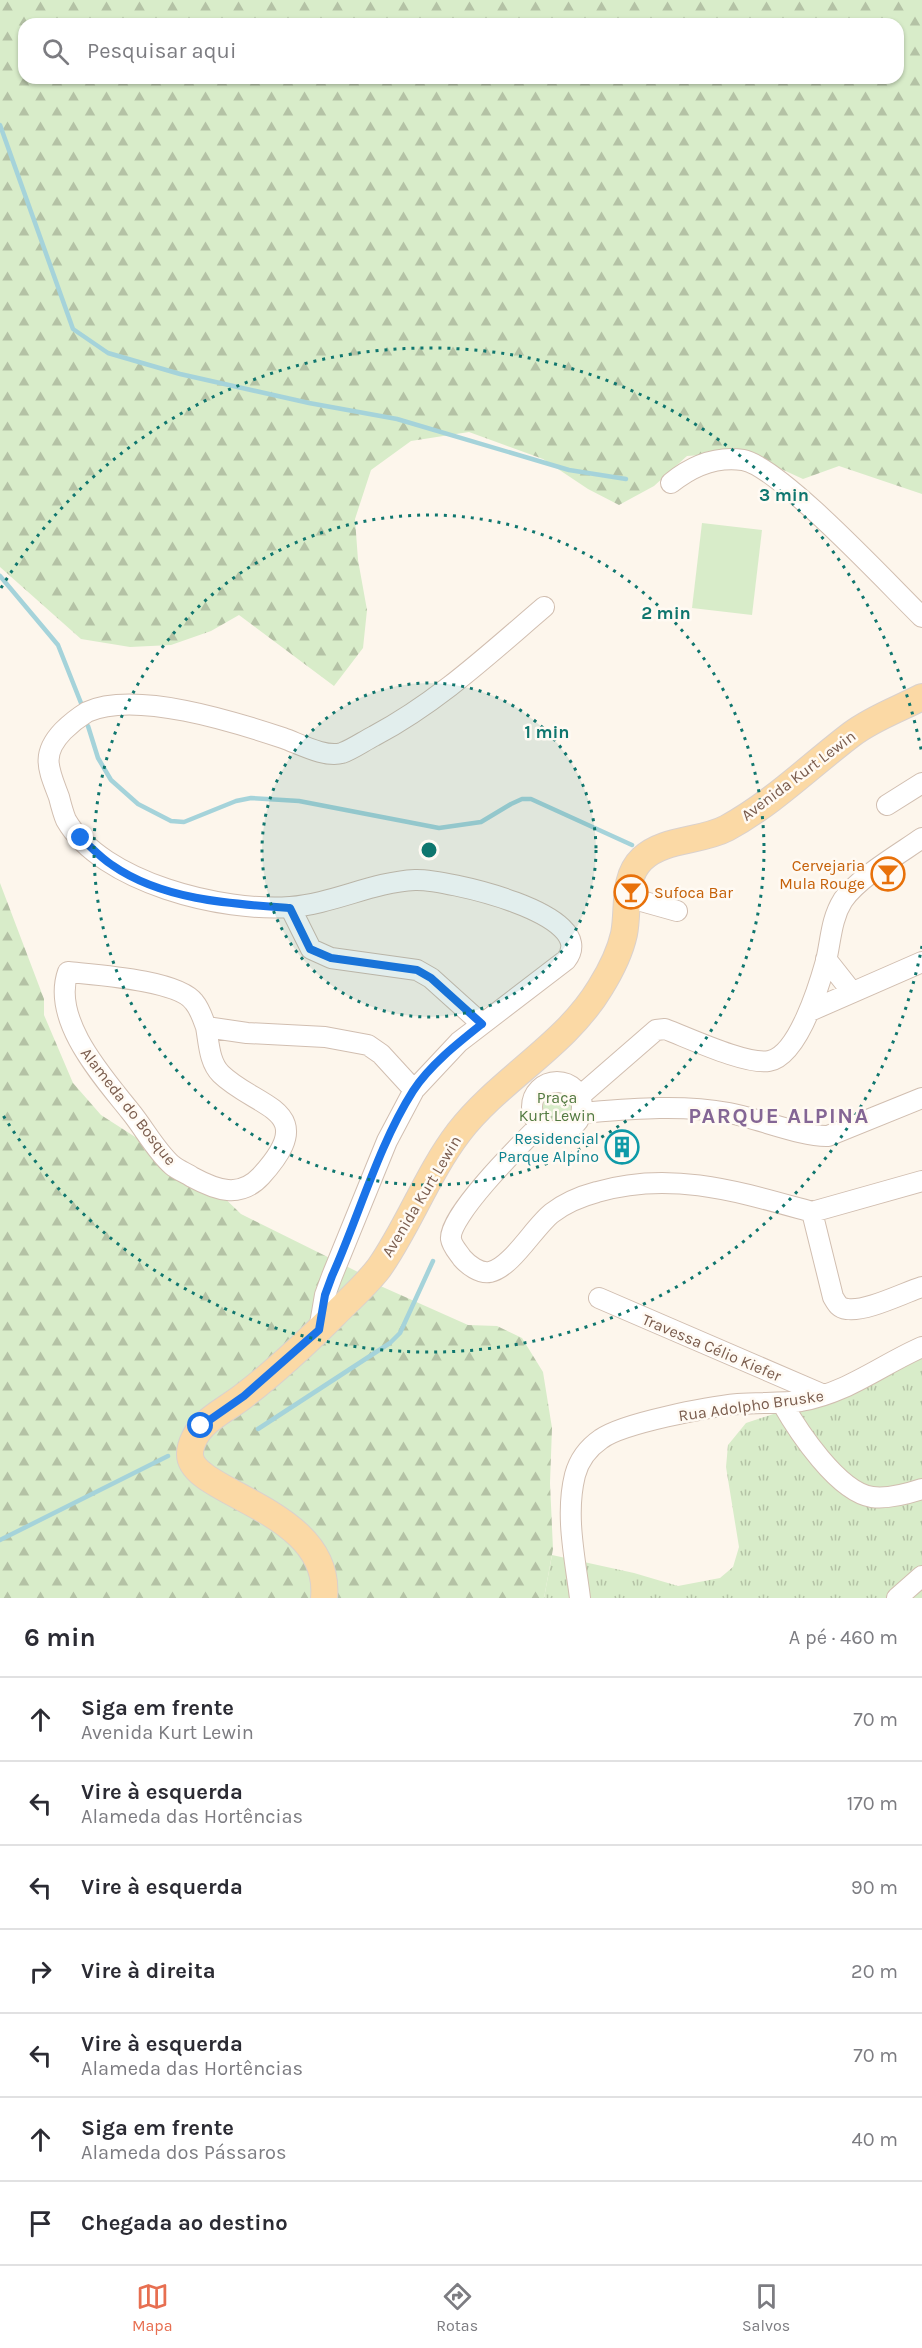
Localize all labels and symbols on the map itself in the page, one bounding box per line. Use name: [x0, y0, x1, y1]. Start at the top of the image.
text: 3 min: [759, 484, 809, 506]
text: 2 min: [641, 602, 691, 624]
text: 1 min: [524, 721, 570, 743]
street label: Avenida Kurt Lewin: [737, 726, 859, 825]
route end: [67, 824, 93, 850]
centre of rings: [419, 840, 439, 860]
place label: Cervejaria Mula Rouge: [779, 856, 865, 893]
bar icon: Cervejaria Mula Rouge: [870, 856, 906, 892]
bar icon: Sufoca Bar: [613, 874, 649, 910]
place label: Sufoca Bar: [654, 883, 733, 902]
street label: Alameda do Bosque: [77, 1044, 180, 1169]
park label: Praça Kurt Lewin: [519, 1088, 595, 1125]
district label: PARQUE ALPINA: [688, 1103, 870, 1129]
place label: Residencial Parque Alpino: [498, 1129, 599, 1166]
building icon: Residencial Parque Alpino: [604, 1129, 640, 1165]
street label: Avenida Kurt Lewin: [378, 1132, 465, 1260]
street label: Travessa Célio Kiefer: [639, 1310, 784, 1385]
street label: Rua Adolpho Bruske: [677, 1386, 825, 1425]
route start: [187, 1412, 213, 1438]

